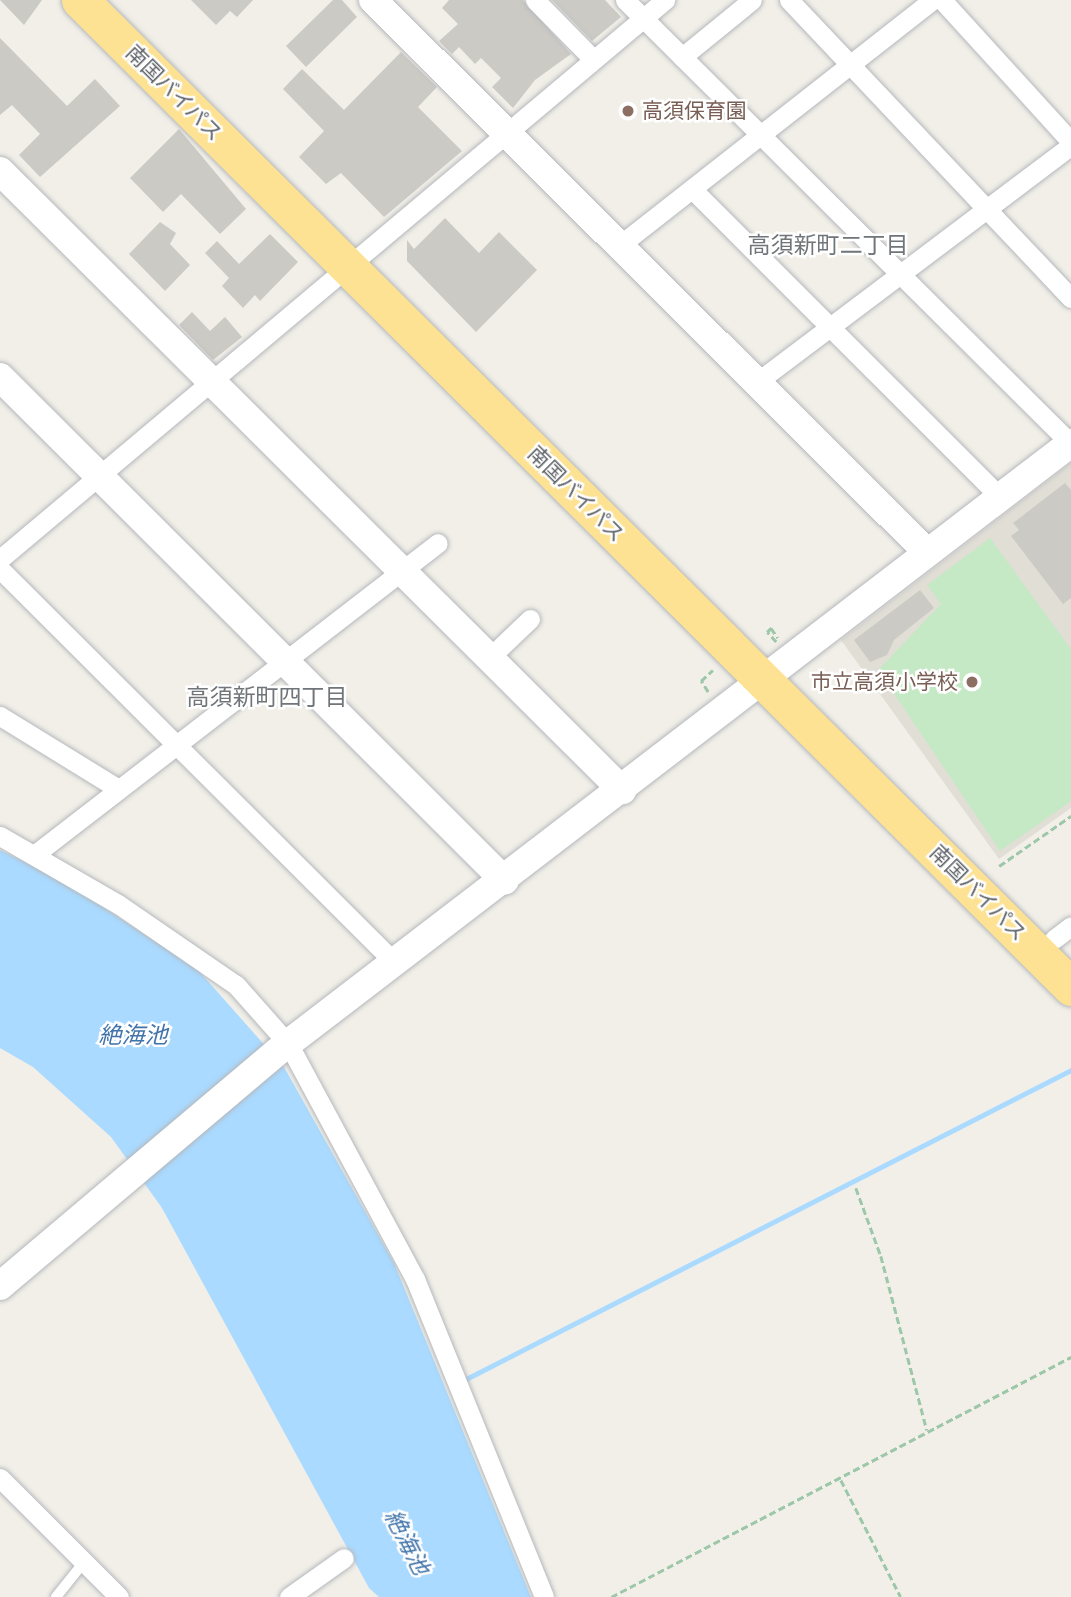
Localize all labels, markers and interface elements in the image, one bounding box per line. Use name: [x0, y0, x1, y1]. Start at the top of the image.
street label: 南国バイパス: [121, 40, 227, 146]
place label: 高須保育園: [642, 98, 747, 124]
marker: 高須保育園: [620, 103, 636, 119]
district label: 高須新町二丁目: [748, 231, 908, 259]
street label: 南国バイパス: [523, 441, 629, 547]
place label: 市立高須小学校: [811, 669, 958, 695]
marker: 市立高須小学校: [964, 674, 980, 690]
district label: 高須新町四丁目: [187, 683, 347, 711]
street label: 南国バイパス: [925, 840, 1031, 946]
water label: 絶海池: [99, 1021, 167, 1049]
water label: 絶海池: [379, 1505, 435, 1579]

